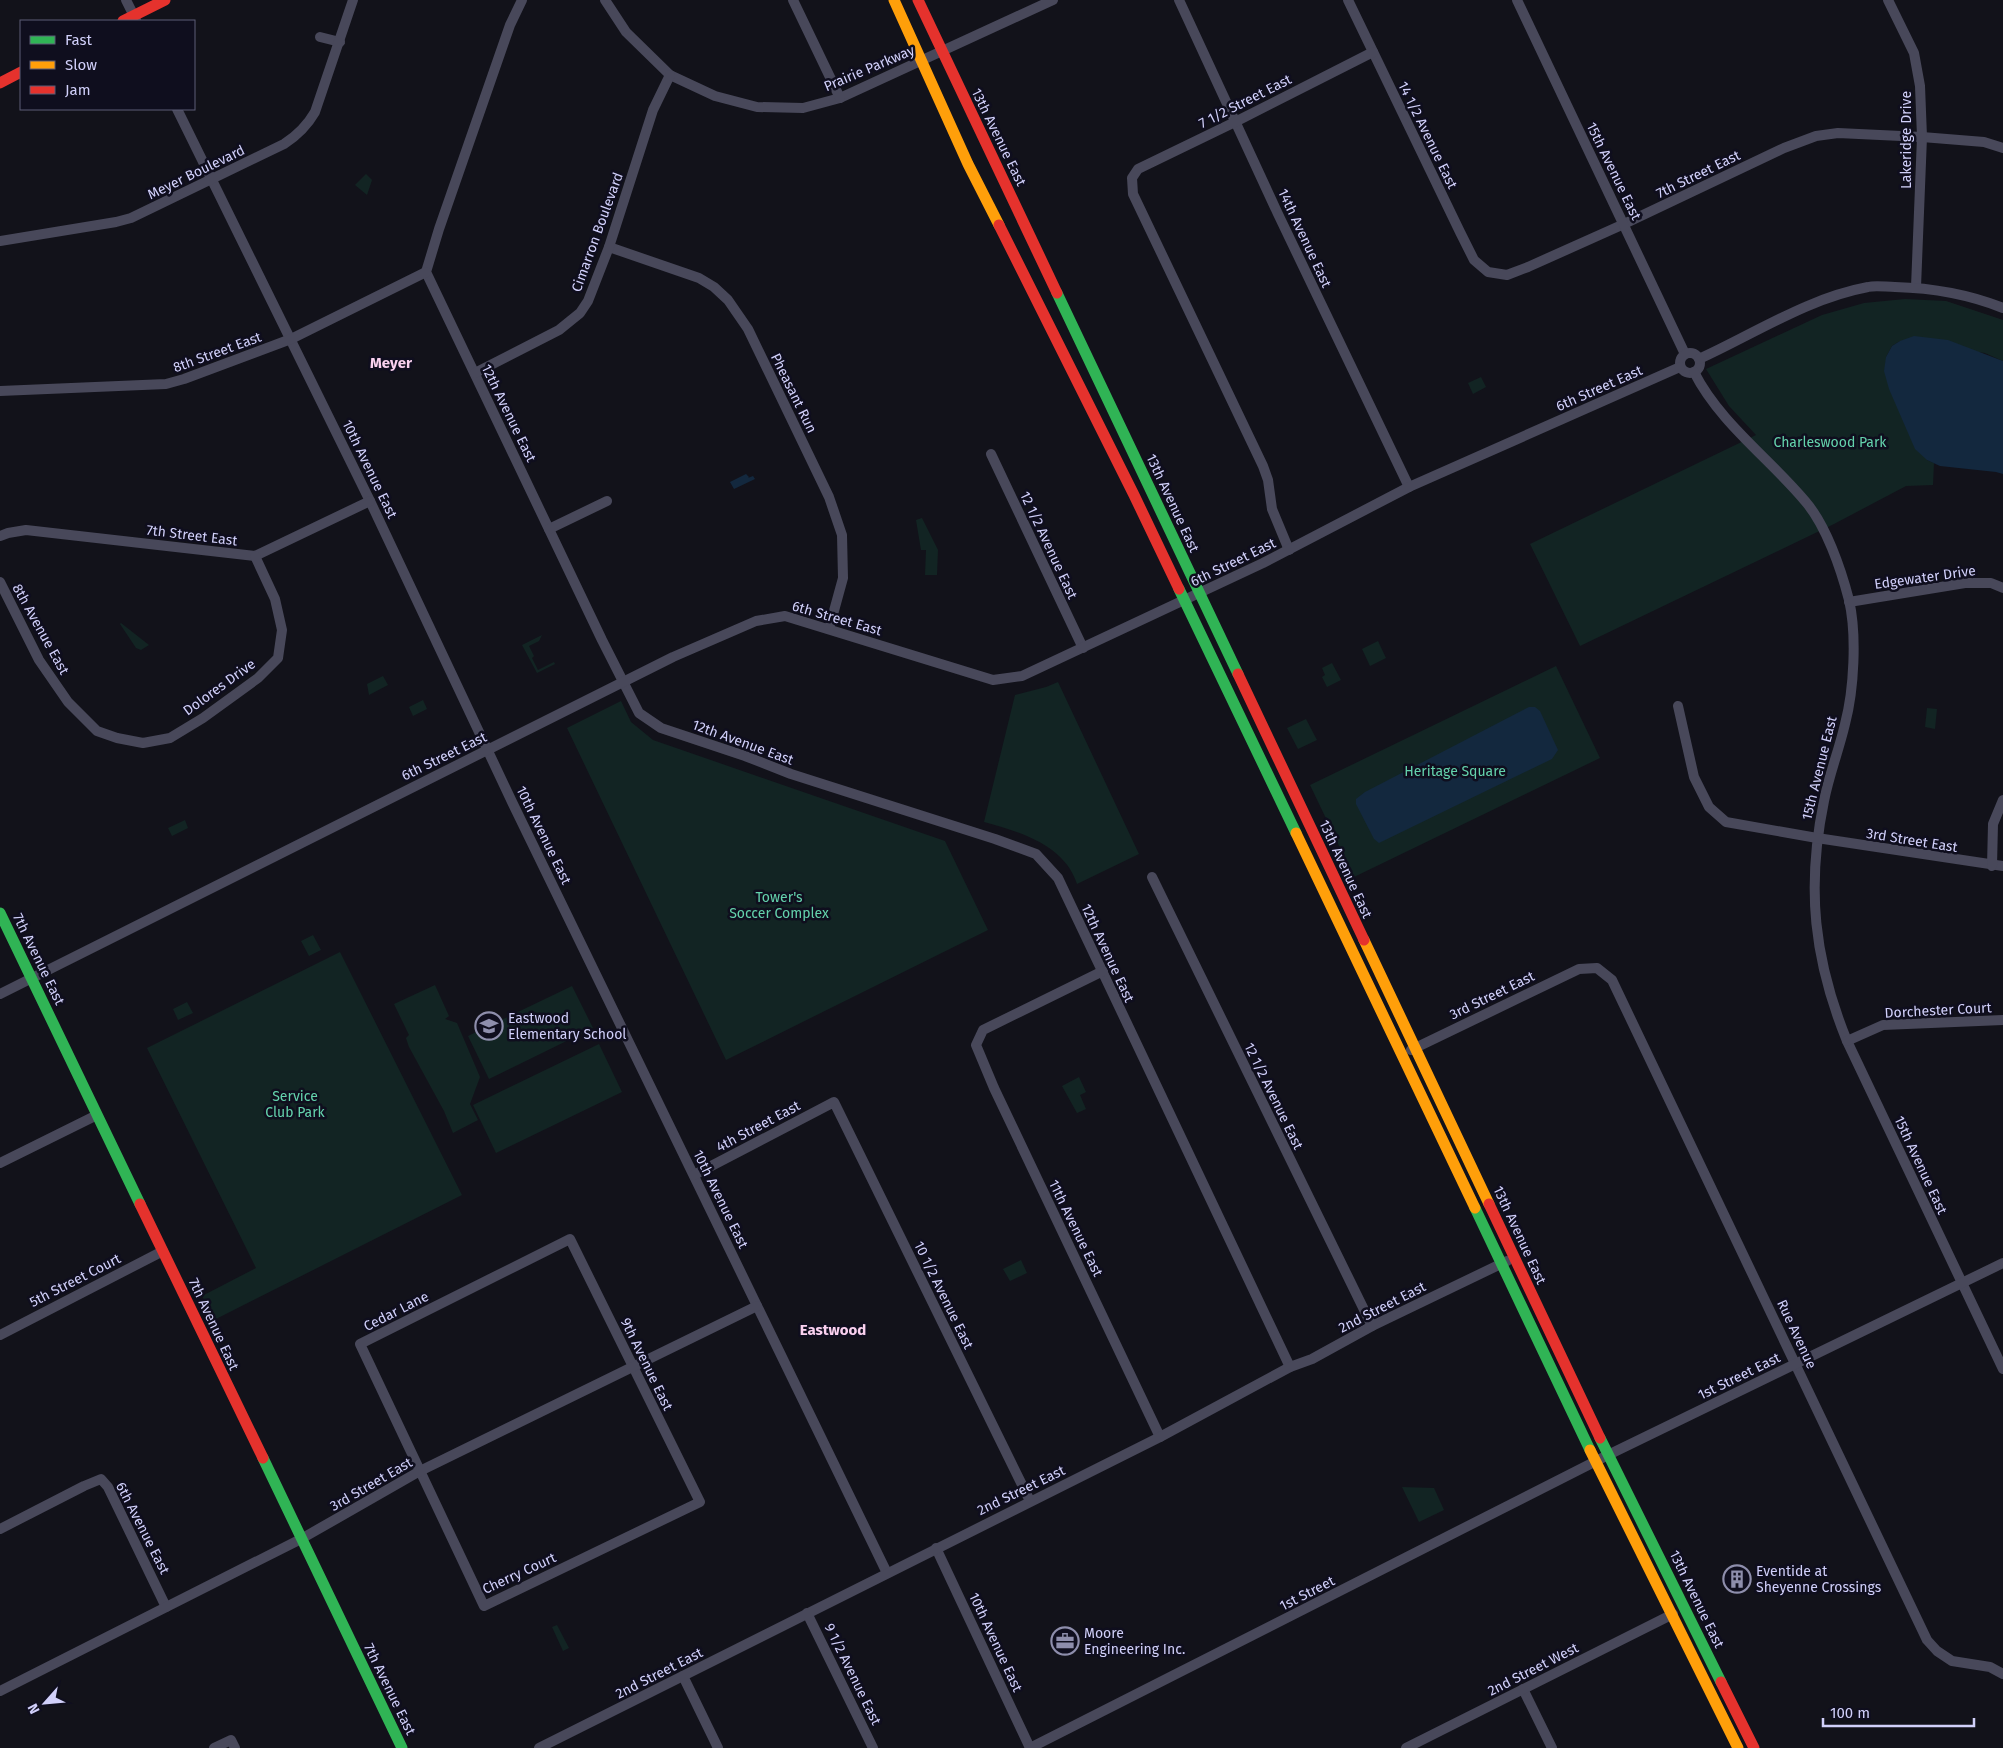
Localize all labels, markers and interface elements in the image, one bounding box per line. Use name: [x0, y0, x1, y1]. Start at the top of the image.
legend: [20, 20, 195, 110]
text: Fast: [65, 31, 92, 49]
street label: Prairie Parkway: [821, 42, 917, 95]
text: Slow: [65, 56, 97, 74]
street label: 7 1/2 Street East: [1196, 70, 1295, 132]
street label: 14 1/2 Avenue East: [1394, 79, 1461, 192]
text: Jam: [65, 81, 91, 99]
street label: 13th Avenue East: [968, 86, 1030, 190]
street label: Lakeridge Drive: [1898, 91, 1915, 189]
street label: 15th Avenue East: [1583, 120, 1645, 224]
street label: Meyer Boulevard: [145, 142, 248, 203]
street label: 7th Street East: [1653, 146, 1744, 202]
street label: Cimarron Boulevard: [568, 170, 627, 294]
street label: 14th Avenue East: [1274, 186, 1335, 291]
street label: 8th Street East: [171, 328, 265, 376]
street label: Pheasant Run: [767, 350, 820, 436]
district label: Meyer: [370, 354, 413, 372]
street label: 6th Street East: [1553, 361, 1646, 415]
street label: 12th Avenue East: [478, 362, 540, 466]
street label: 10th Avenue East: [338, 417, 401, 522]
park label: Charleswood Park: [1773, 434, 1887, 451]
street label: 13th Avenue East: [1142, 451, 1203, 556]
street label: 12 1/2 Avenue East: [1016, 489, 1081, 603]
street label: 7th Street East: [146, 521, 239, 550]
street label: 6th Street East: [1188, 534, 1279, 590]
street label: Edgewater Drive: [1873, 562, 1977, 593]
street label: 8th Avenue East: [9, 581, 73, 678]
street label: 6th Street East: [790, 598, 885, 640]
street label: Dolores Drive: [180, 656, 259, 719]
street label: 15th Avenue East: [1798, 713, 1841, 822]
street label: 12th Avenue East: [690, 716, 797, 769]
street label: 6th Street East: [399, 728, 490, 784]
park label: Heritage Square: [1404, 763, 1506, 780]
street label: 10th Avenue East: [512, 783, 575, 888]
street label: 13th Avenue East: [1315, 817, 1376, 922]
street label: 3rd Street East: [1865, 825, 1960, 856]
park label: Tower's Soccer Complex: [729, 889, 829, 922]
street label: 12th Avenue East: [1077, 901, 1138, 1006]
street label: 7th Avenue East: [9, 911, 68, 1009]
street label: 3rd Street East: [1447, 967, 1538, 1023]
street label: Dorchester Court: [1884, 999, 1993, 1022]
place label: Eastwood Elementary School: [508, 1010, 626, 1043]
school or university icon: Eastwood Elementary School: [474, 1011, 504, 1041]
street label: 12 1/2 Avenue East: [1240, 1040, 1307, 1153]
park label: Service Club Park: [265, 1088, 326, 1121]
street label: 4th Street East: [713, 1097, 804, 1156]
street label: 15th Avenue East: [1890, 1113, 1951, 1218]
street label: 10th Avenue East: [689, 1147, 752, 1252]
street label: 11th Avenue East: [1045, 1177, 1107, 1280]
street label: 13th Avenue East: [1489, 1183, 1550, 1288]
street label: 10 1/2 Avenue East: [910, 1239, 977, 1353]
street label: 5th Street Court: [27, 1250, 124, 1311]
street label: 7th Avenue East: [185, 1275, 243, 1374]
street label: 2nd Street East: [1336, 1278, 1429, 1337]
street label: Cedar Lane: [361, 1288, 432, 1335]
street label: Rue Avenue: [1773, 1297, 1820, 1372]
street label: 9th Avenue East: [617, 1315, 677, 1414]
district label: Eastwood: [800, 1321, 866, 1339]
street label: 1st Street East: [1695, 1349, 1784, 1404]
street label: 3rd Street East: [327, 1454, 416, 1515]
street label: 2nd Street East: [975, 1462, 1069, 1519]
street label: 6th Avenue East: [112, 1479, 173, 1578]
street label: 13th Avenue East: [1666, 1548, 1728, 1652]
street label: Cherry Court: [480, 1549, 560, 1598]
place label: Eventide at Sheyenne Crossings: [1756, 1563, 1882, 1596]
building icon: Eventide at Sheyenne Crossings: [1722, 1564, 1752, 1594]
street label: 1st Street: [1277, 1572, 1338, 1614]
street label: 10th Avenue East: [965, 1590, 1026, 1695]
street label: 9 1/2 Avenue East: [821, 1621, 885, 1729]
place label: Moore Engineering Inc.: [1084, 1625, 1185, 1658]
office icon: Moore Engineering Inc.: [1050, 1626, 1080, 1656]
street label: 2nd Street West: [1485, 1639, 1582, 1700]
street label: 7th Avenue East: [360, 1641, 419, 1739]
street label: 2nd Street East: [613, 1644, 706, 1703]
north arrow: [20, 1678, 70, 1728]
scale bar: [1823, 1696, 1974, 1728]
text: N: [24, 1701, 44, 1717]
text: 100 m: [1830, 1704, 1870, 1722]

